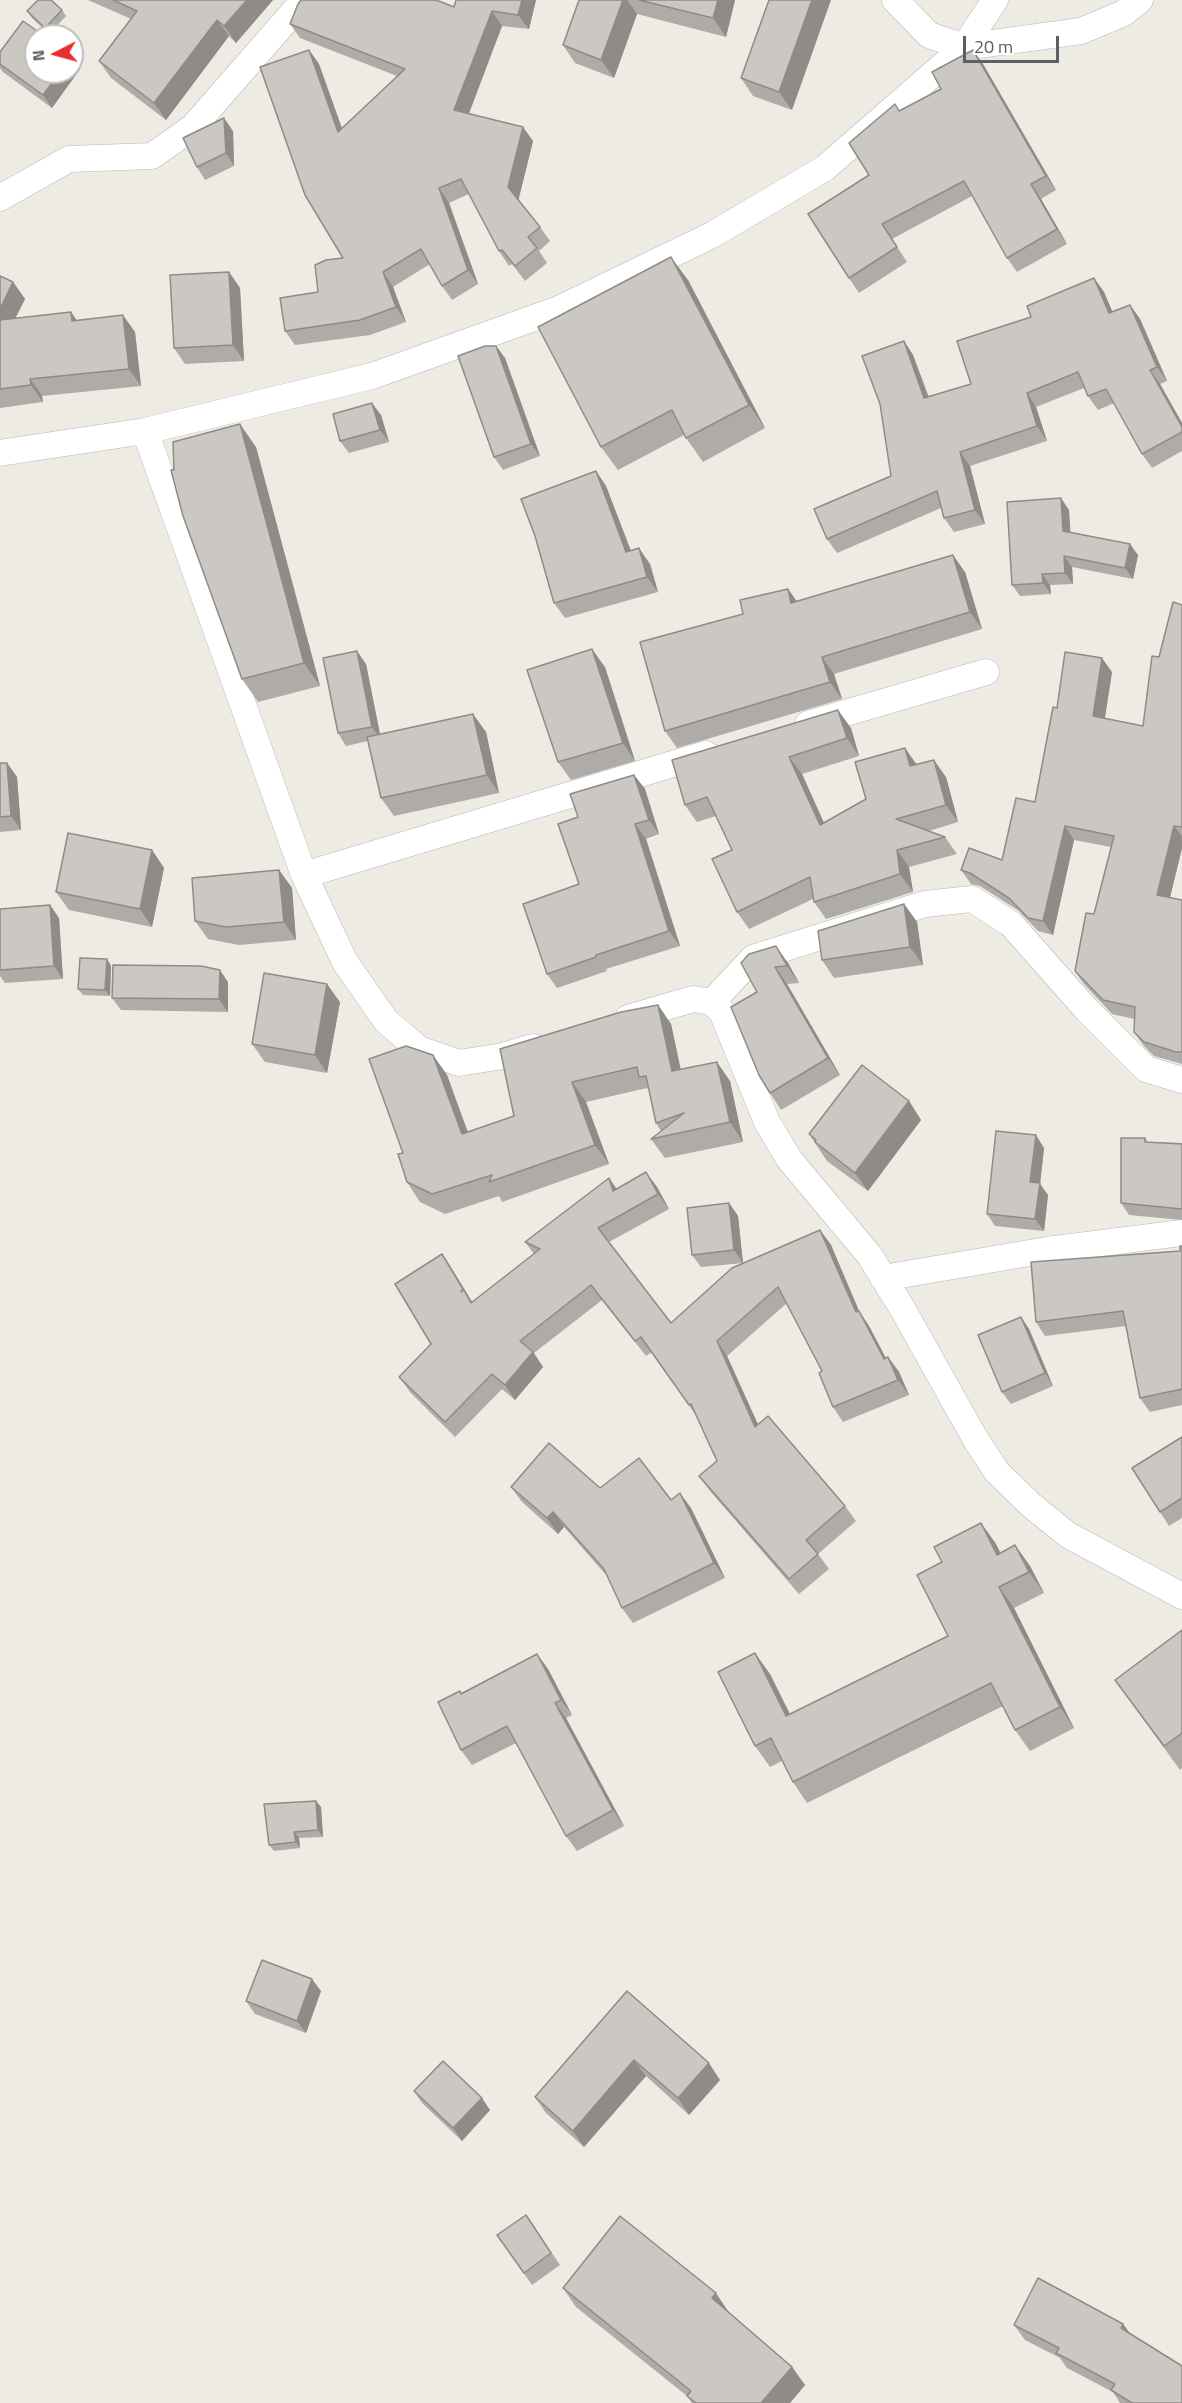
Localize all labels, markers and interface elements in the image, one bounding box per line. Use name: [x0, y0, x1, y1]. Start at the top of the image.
north arrow: [24, 24, 84, 84]
scale bar: [966, 24, 1062, 62]
text: 20 m: [974, 33, 1013, 60]
text: N: [26, 49, 51, 62]

